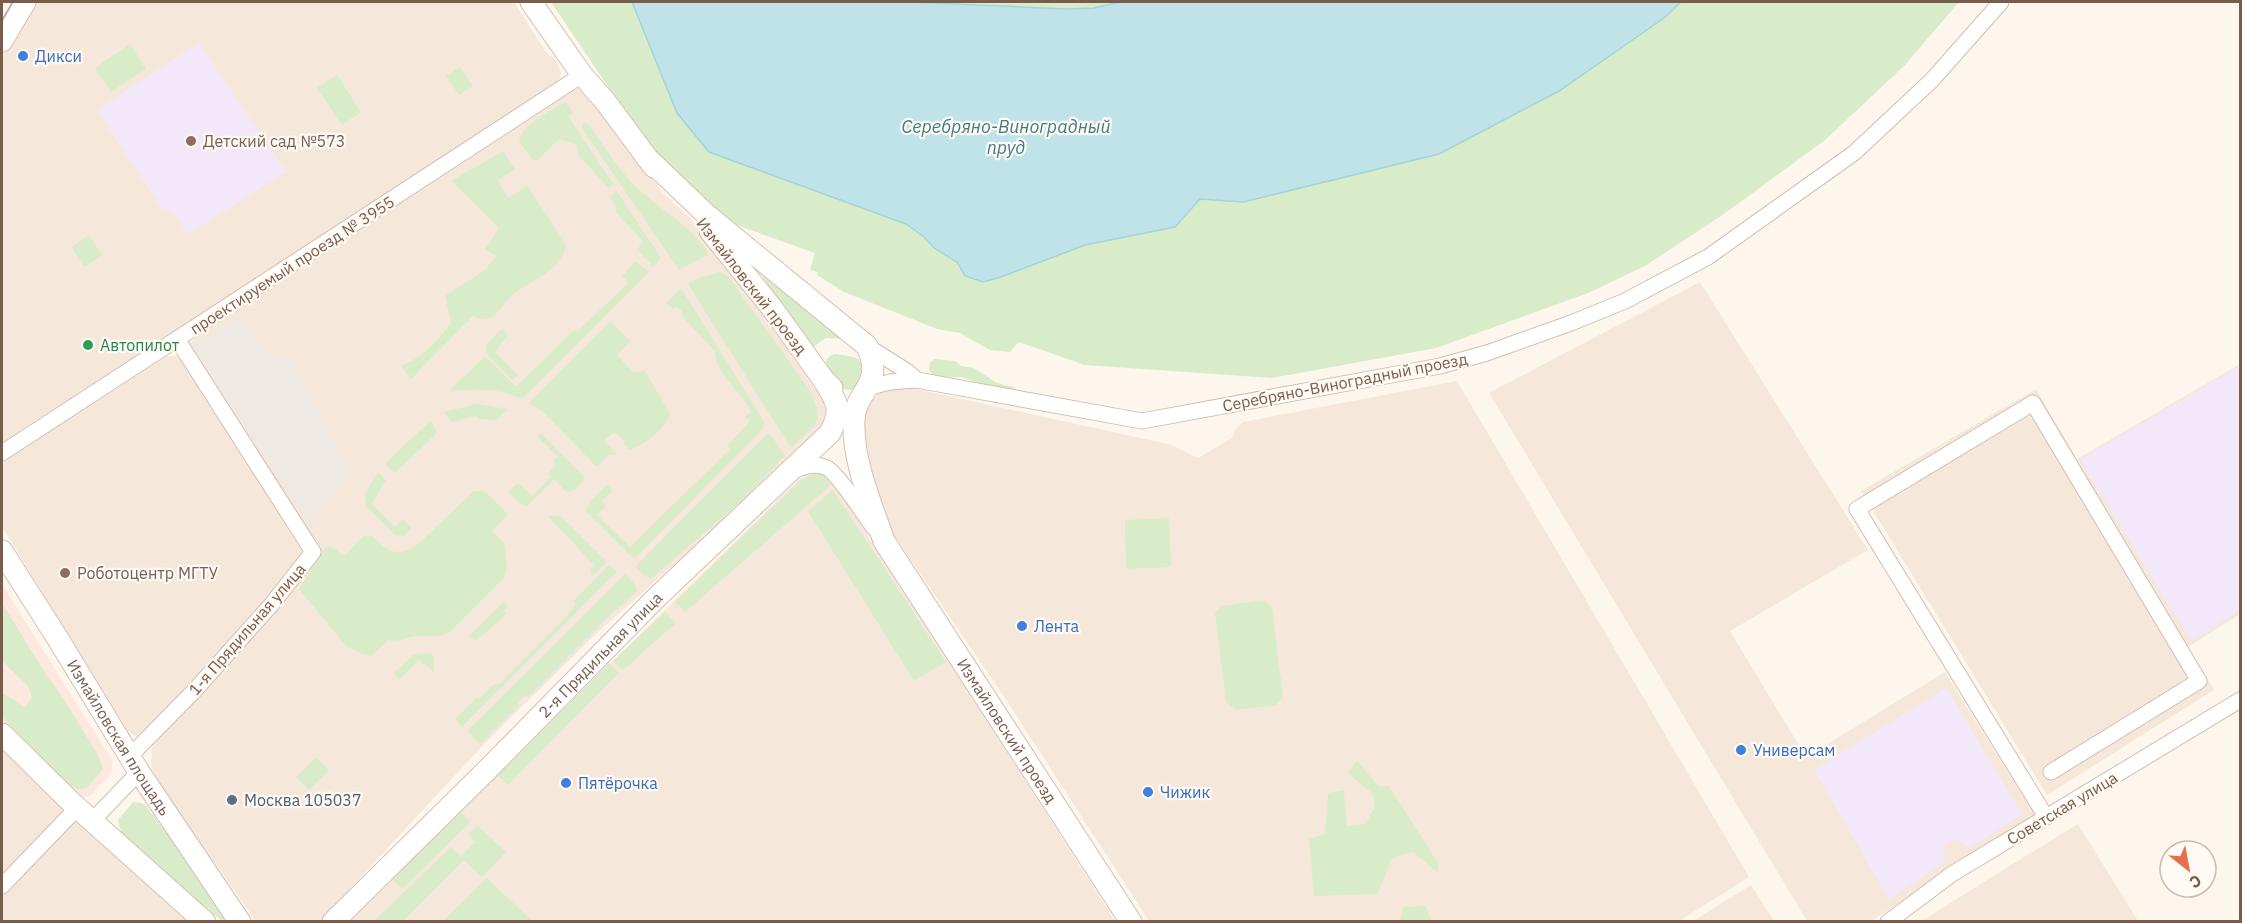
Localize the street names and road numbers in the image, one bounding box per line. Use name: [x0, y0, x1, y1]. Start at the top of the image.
street label: проектируемый проезд № 3955: [186, 191, 398, 339]
street label: Измайловский проезд: [692, 213, 812, 359]
street label: Серебряно-Виноградный проезд: [1221, 348, 1470, 416]
street label: 1-я Прядильная улица: [184, 559, 310, 699]
street label: 2-я Прядильная улица: [534, 587, 667, 722]
street label: Измайловский проезд: [953, 655, 1062, 807]
street label: Измайловская площадь: [63, 656, 175, 819]
street label: Советская улица: [2003, 767, 2121, 849]

